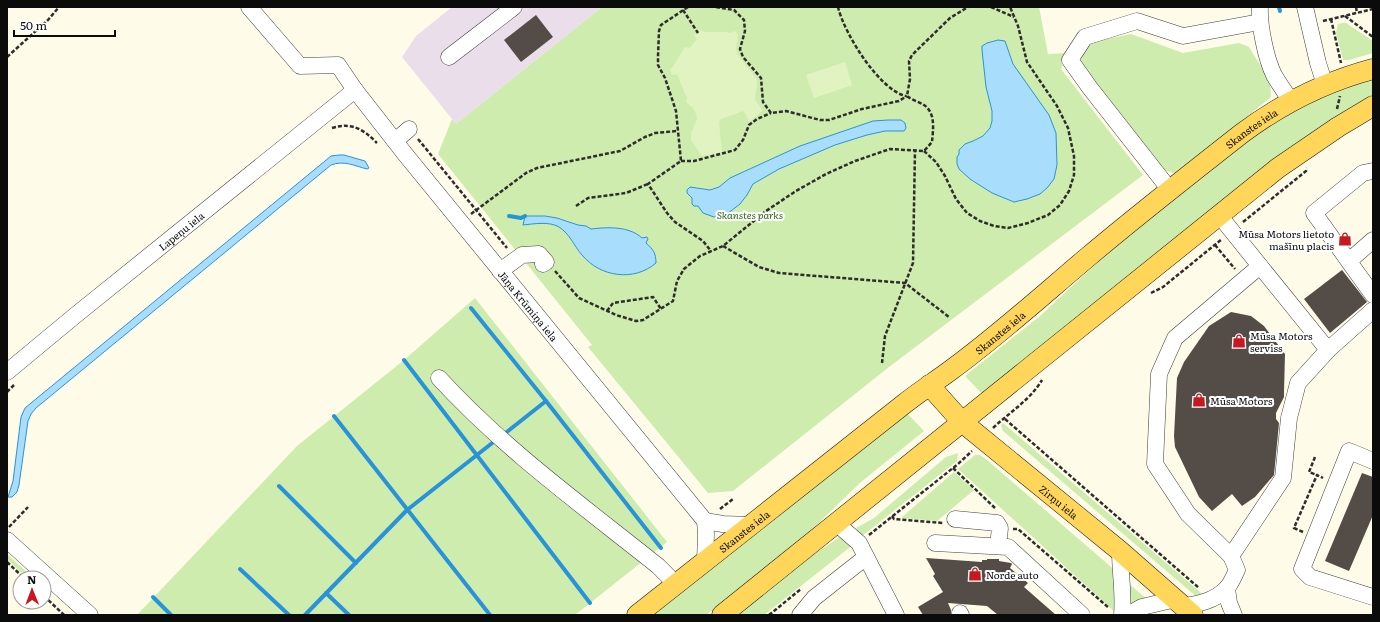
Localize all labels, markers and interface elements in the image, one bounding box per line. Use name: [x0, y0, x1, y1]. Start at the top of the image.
scale bar: [14, 12, 115, 38]
text: 50 m: [20, 16, 47, 34]
street label: Skanstes iela: [1222, 104, 1280, 151]
street label: Lapeņu iela: [155, 207, 207, 254]
park label: Skanstes parks: [717, 207, 783, 222]
place label: Mūsa Motors lietoto mašīnu placis: [1238, 226, 1334, 253]
shop icon: Mūsa Motors lietoto mašīnu placis: [1337, 231, 1353, 247]
street label: Jāņa Krūmiņa iela: [495, 267, 563, 344]
street label: Skanstes iela: [971, 306, 1028, 357]
place label: Mūsa Motors serviss: [1250, 328, 1313, 355]
shop icon: Mūsa Motors serviss: [1231, 333, 1247, 349]
shop icon: Mūsa Motors: [1191, 392, 1207, 408]
place label: Mūsa Motors: [1210, 393, 1273, 408]
street label: Zirņu iela: [1036, 481, 1082, 522]
street label: Skanstes iela: [715, 505, 773, 555]
shop icon: Norde auto: [967, 566, 983, 582]
place label: Norde auto: [986, 567, 1039, 582]
north arrow: [12, 570, 52, 610]
text: N: [27, 571, 37, 587]

